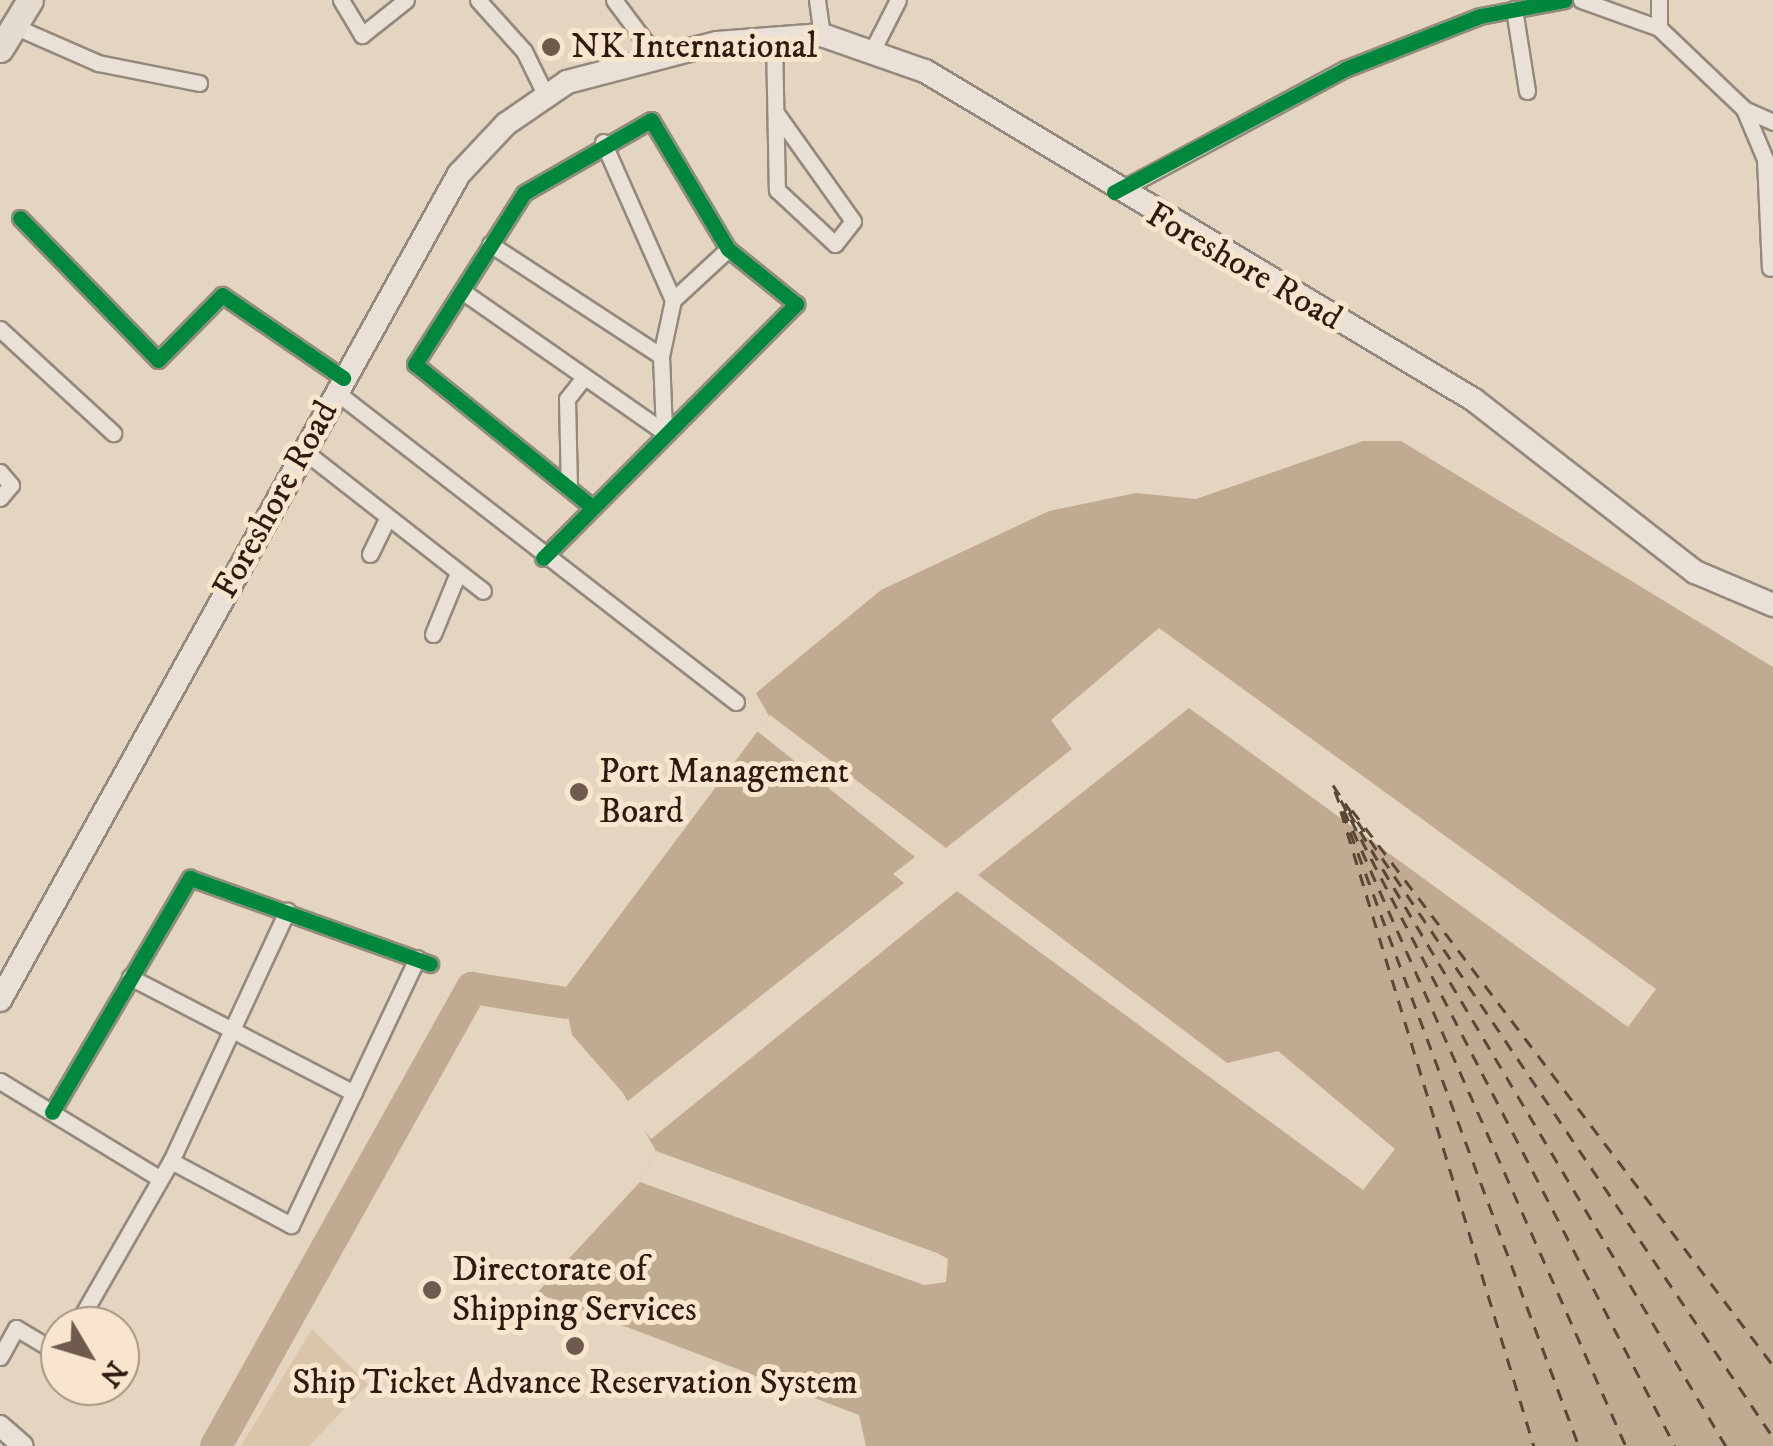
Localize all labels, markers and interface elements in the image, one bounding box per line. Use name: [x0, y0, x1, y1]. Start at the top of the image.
place label: NK International: [571, 26, 817, 68]
marker: NK International: [540, 36, 562, 58]
street label: Foreshore Road: [1139, 194, 1349, 340]
street label: Foreshore Road: [205, 394, 347, 606]
place label: Port Management Board: [599, 751, 849, 833]
marker: Port Management Board: [568, 781, 590, 803]
place label: Directorate of Shipping Services: [452, 1249, 697, 1331]
marker: Directorate of Shipping Services: [421, 1279, 443, 1301]
north arrow: [40, 1306, 140, 1406]
marker: Ship Ticket Advance Reservation System: [564, 1335, 586, 1357]
text: N: [92, 1354, 133, 1393]
place label: Ship Ticket Advance Reservation System: [292, 1362, 858, 1404]

